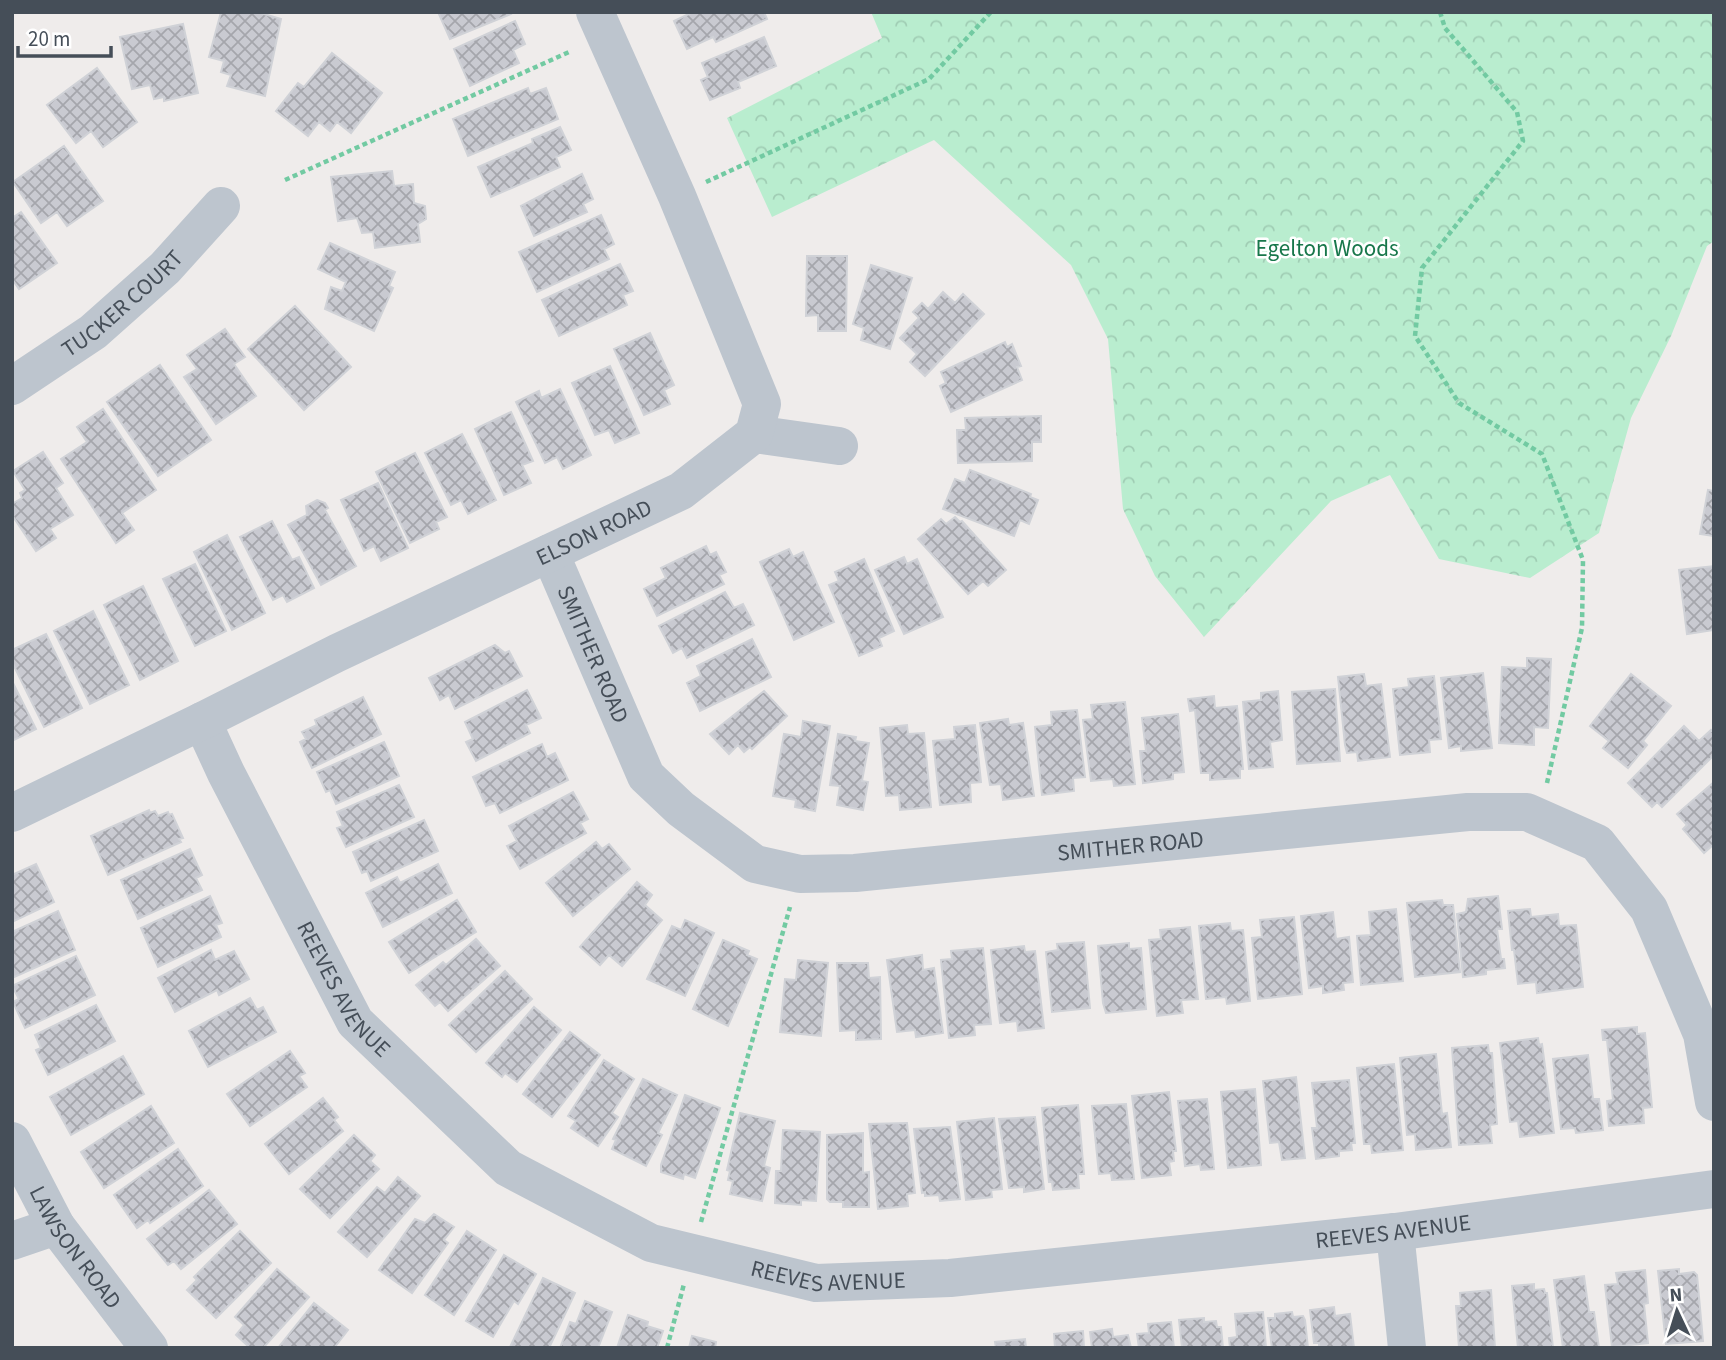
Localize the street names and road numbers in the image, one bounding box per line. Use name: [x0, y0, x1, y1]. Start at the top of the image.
street label: TUCKER COURT: [55, 242, 191, 366]
street label: ELSON ROAD: [530, 491, 657, 574]
street label: SMITHER ROAD: [549, 580, 637, 728]
street label: SMITHER ROAD: [1056, 822, 1205, 870]
street label: REEVES AVENUE: [288, 915, 398, 1065]
street label: LAWSON ROAD: [21, 1180, 129, 1316]
street label: REEVES AVENUE: [1314, 1206, 1473, 1257]
street label: REEVES AVENUE: [747, 1252, 906, 1300]

